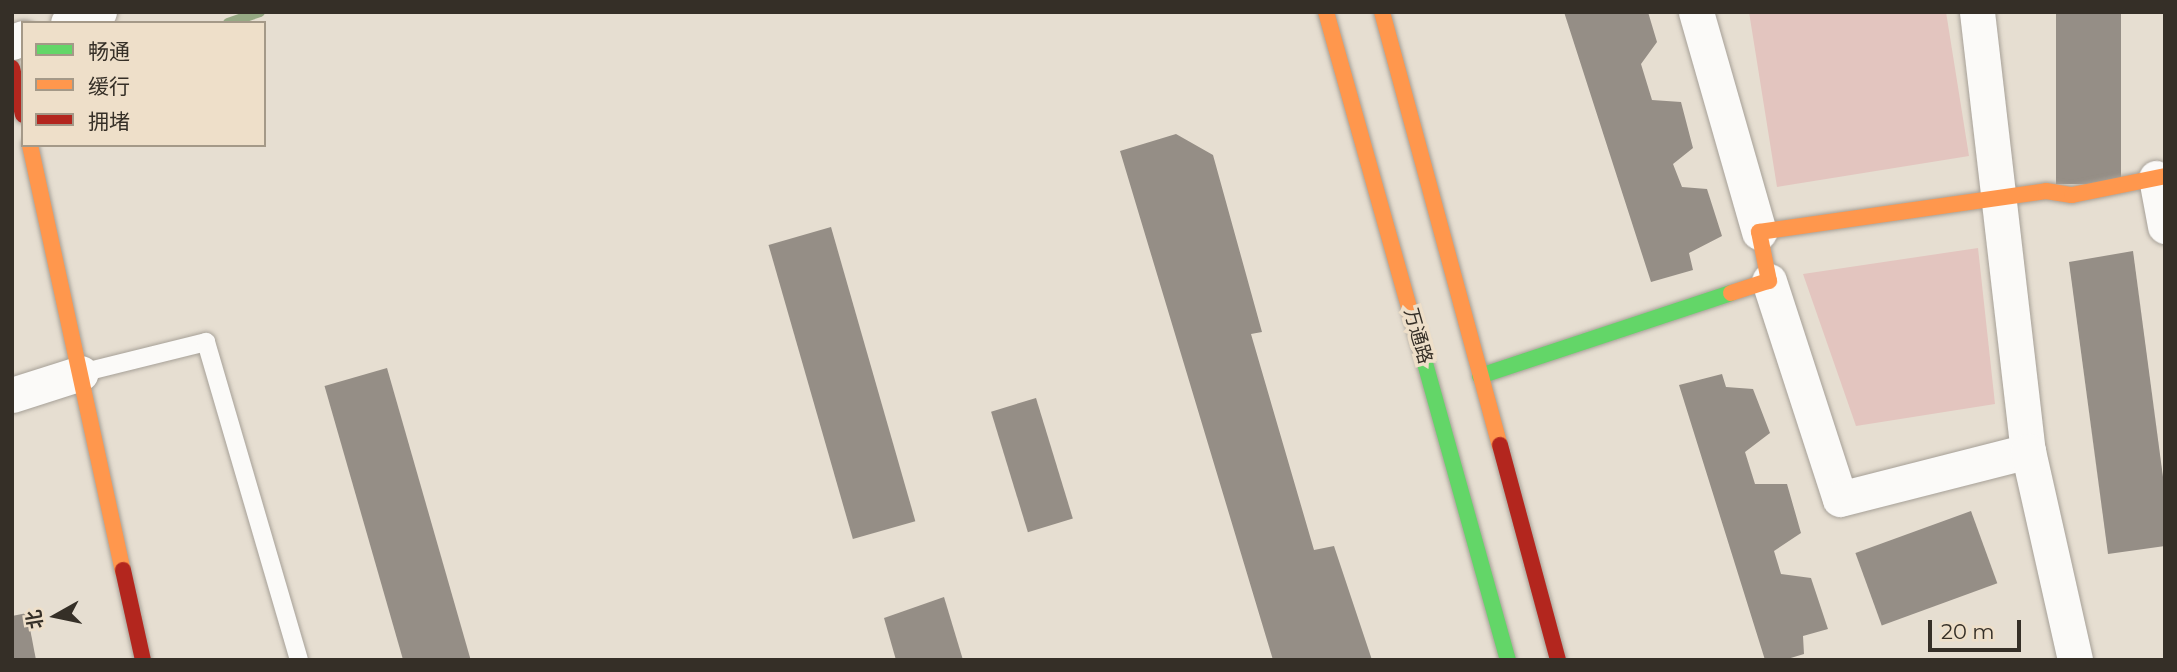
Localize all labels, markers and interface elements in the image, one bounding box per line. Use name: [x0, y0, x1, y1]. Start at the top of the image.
legend: [21, 21, 266, 147]
text: 畅通: [88, 39, 130, 64]
text: 缓行: [88, 74, 130, 99]
text: 拥堵: [88, 109, 130, 134]
street label: 万通路: [1399, 305, 1437, 367]
north arrow: [21, 581, 91, 651]
scale bar: [1932, 606, 2025, 650]
text: 北: [22, 608, 48, 631]
text: 20 m: [1941, 619, 1995, 644]

